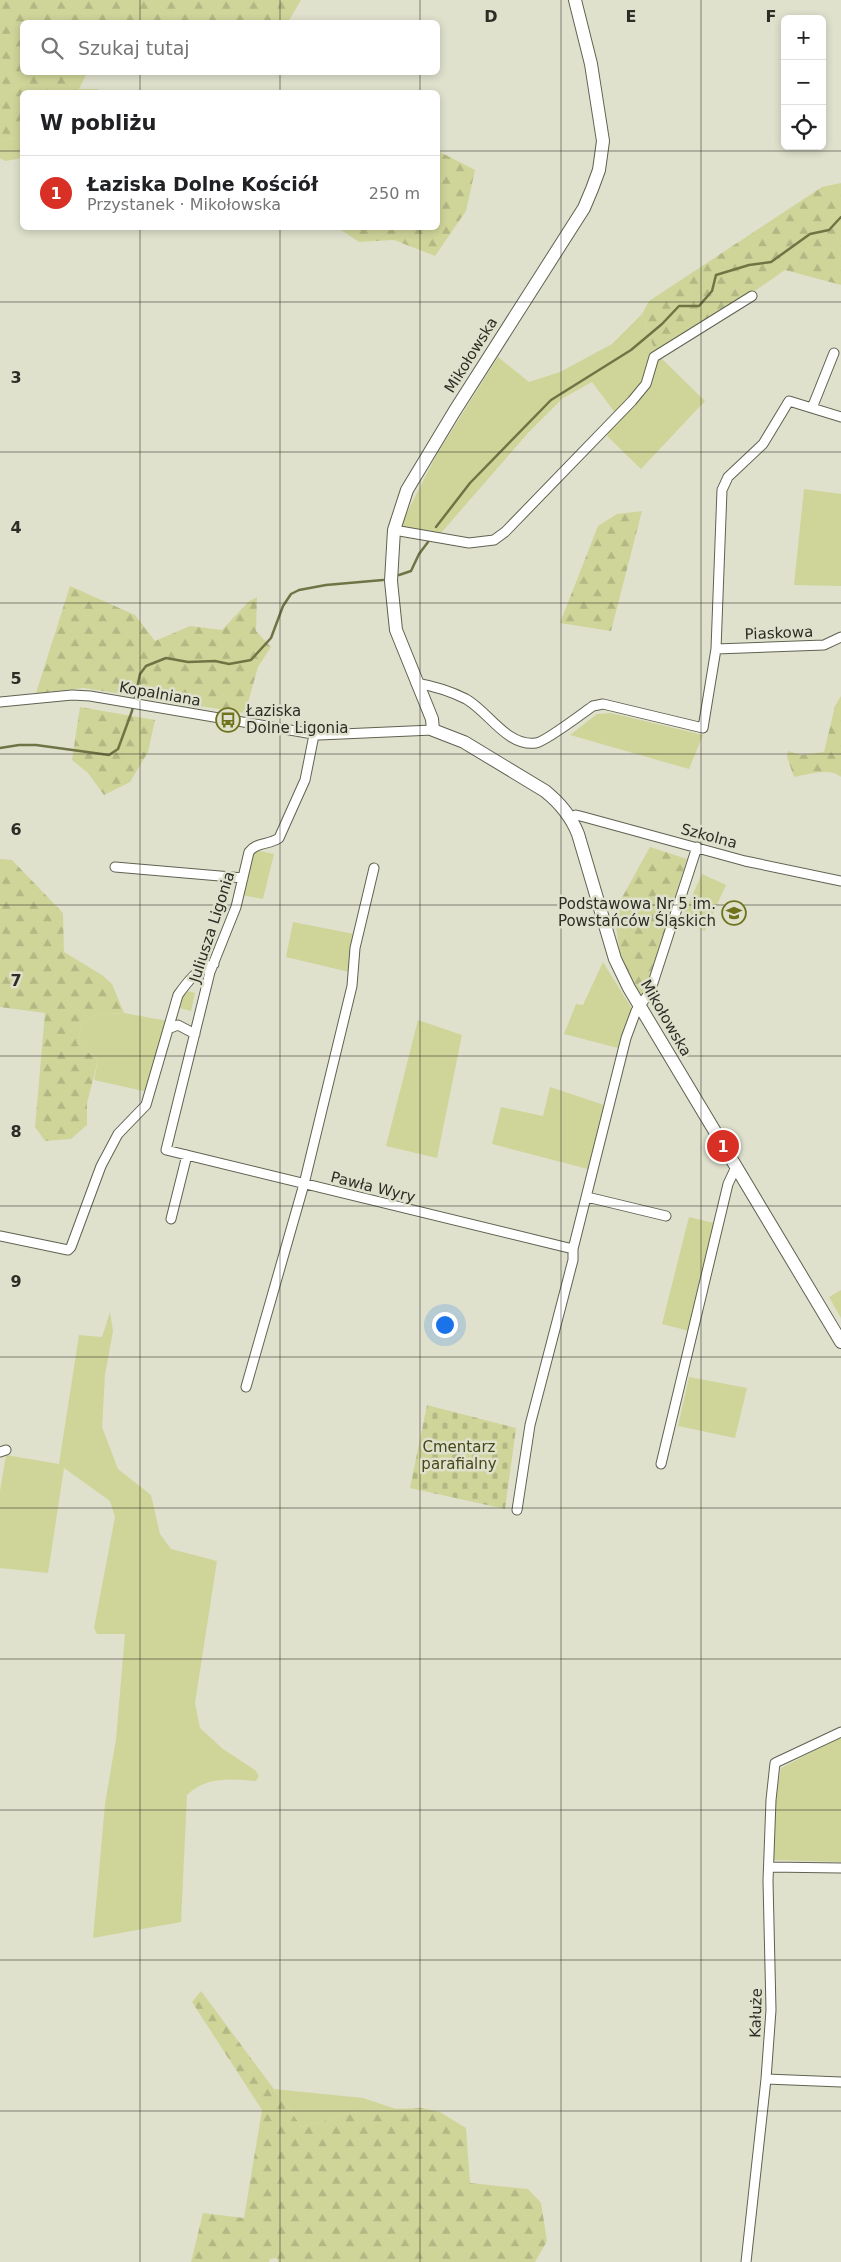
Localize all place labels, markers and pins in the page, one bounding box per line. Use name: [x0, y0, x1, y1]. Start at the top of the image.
place label: Łaziska Dolne Ligonia: [245, 702, 349, 737]
bus stop icon: Łaziska Dolne Ligonia: [215, 707, 241, 733]
place label: Podstawowa Nr 5 im. Powstańców Śląskich: [558, 895, 716, 930]
school or university icon: Podstawowa Nr 5 im. Powstańców Śląskich: [721, 900, 747, 926]
pin: 1: [707, 1127, 739, 1165]

